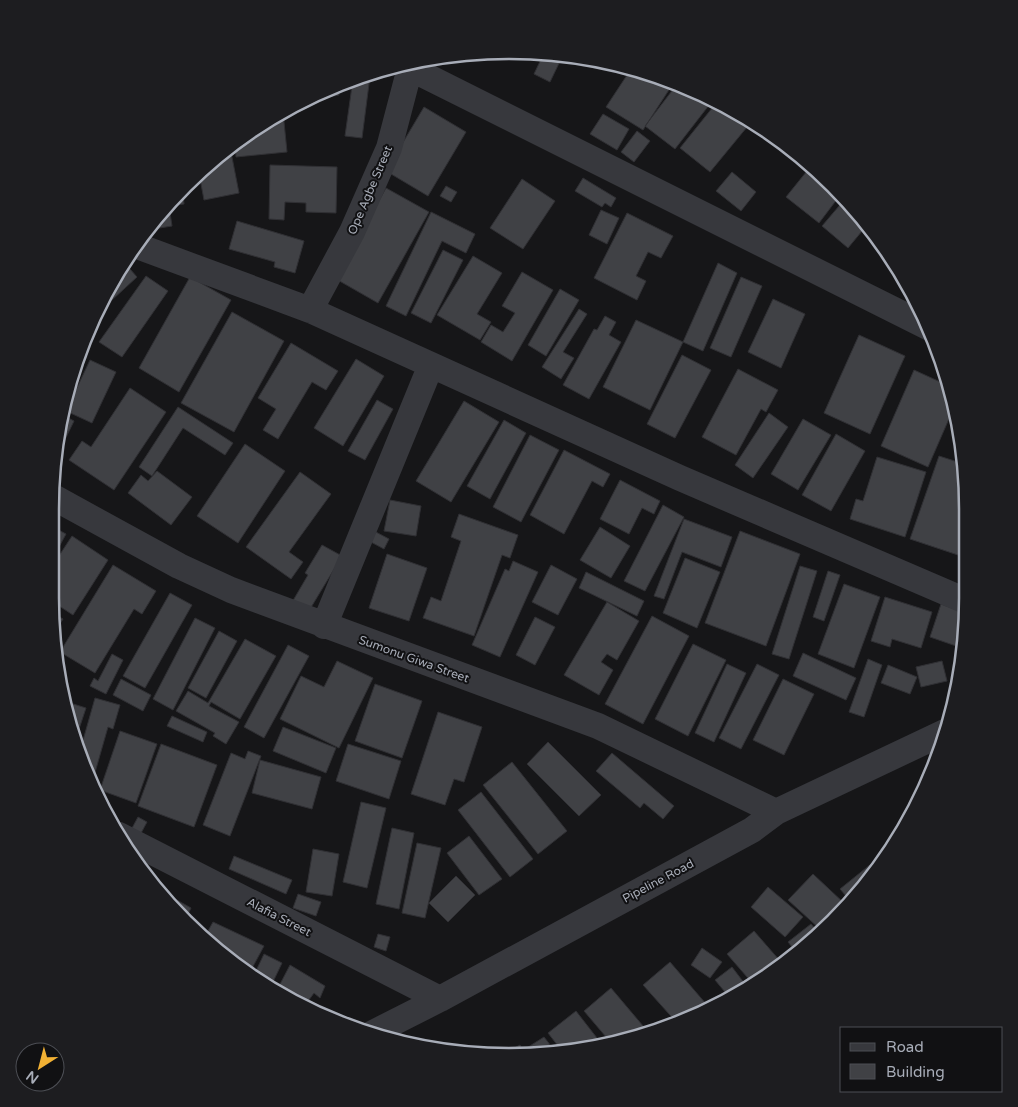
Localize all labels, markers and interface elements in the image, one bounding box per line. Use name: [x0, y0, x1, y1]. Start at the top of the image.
street label: Ope Agbe Street: [345, 143, 395, 237]
street label: Sumonu Giwa Street: [357, 633, 471, 686]
street label: Pipeline Road: [620, 856, 696, 906]
street label: Alafia Street: [245, 895, 314, 939]
legend: [840, 1027, 1003, 1092]
text: Road: [886, 1038, 924, 1056]
north arrow: [15, 1042, 65, 1092]
text: Building: [886, 1063, 945, 1081]
text: N: [23, 1067, 42, 1087]

